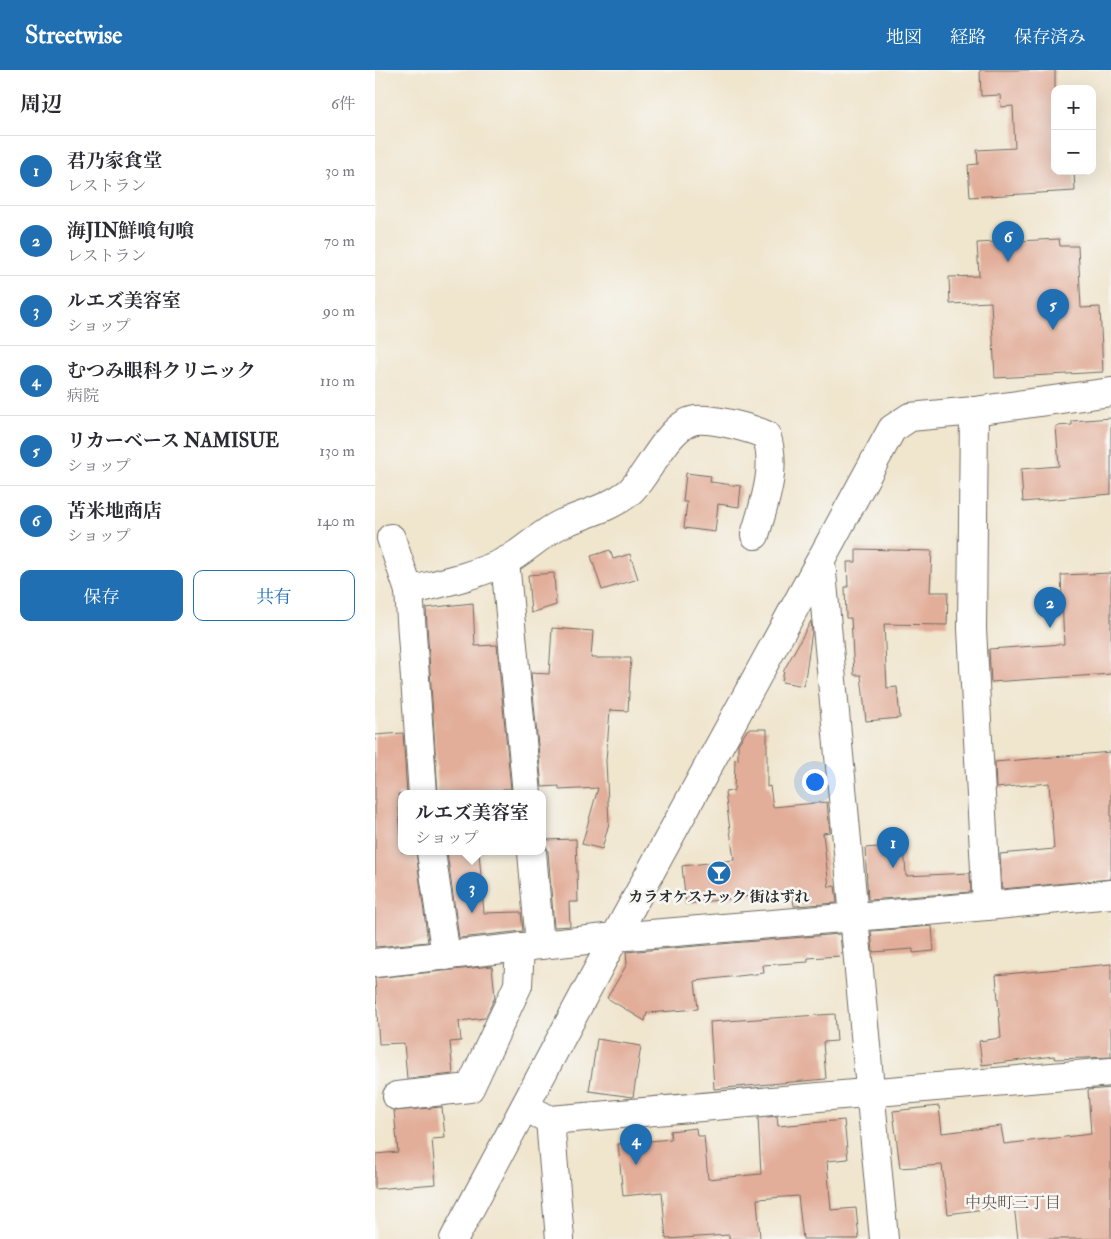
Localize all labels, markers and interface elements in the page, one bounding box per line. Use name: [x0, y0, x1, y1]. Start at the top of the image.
text: Streetwise: [25, 20, 122, 51]
text: 地図: [886, 26, 922, 49]
text: 経路: [950, 26, 986, 49]
text: 保存済み: [1014, 26, 1086, 49]
map controls: [1051, 85, 1096, 175]
button: +: [1051, 85, 1096, 130]
text: 周辺: [20, 91, 62, 118]
text: 6件: [331, 94, 355, 114]
button: −: [1051, 130, 1096, 175]
text: 君乃家食堂: [67, 149, 162, 173]
text: 1: [33, 161, 39, 181]
text: 30 m: [325, 161, 355, 181]
text: レストラン: [67, 176, 147, 196]
text: 海JIN鮮喰旬喰: [67, 219, 194, 243]
pin: 6: [992, 221, 1024, 262]
text: 2: [32, 231, 40, 251]
text: 70 m: [324, 231, 355, 251]
text: レストラン: [67, 246, 147, 266]
text: ルエズ美容室: [67, 289, 181, 313]
pin: 5: [1037, 289, 1069, 330]
text: 3: [33, 301, 39, 321]
text: 90 m: [323, 301, 355, 321]
text: ショップ: [67, 316, 131, 336]
text: むつみ眼科クリニック: [67, 359, 256, 383]
text: 4: [32, 371, 40, 391]
text: 110 m: [320, 371, 355, 391]
text: 病院: [67, 386, 99, 406]
text: リカーベース NAMISUE: [67, 429, 279, 453]
text: 5: [32, 441, 40, 461]
text: 130 m: [319, 441, 355, 461]
text: ショップ: [67, 456, 131, 476]
text: 苫米地商店: [67, 499, 162, 523]
text: 6: [32, 511, 40, 531]
text: 140 m: [317, 511, 355, 531]
text: ショップ: [67, 526, 131, 546]
button: 保存: [20, 570, 183, 621]
button: 共有: [193, 570, 355, 621]
pin: 2: [1034, 587, 1066, 628]
your location: [802, 769, 828, 795]
popup: [398, 790, 546, 855]
text: ルエズ美容室: [415, 801, 529, 825]
pin: 1: [877, 827, 909, 868]
text: ショップ: [415, 828, 479, 848]
bar icon: カラオケスナック 街はずれ: [706, 860, 732, 886]
pin: 3: [456, 872, 488, 913]
place label: カラオケスナック 街はずれ: [628, 888, 810, 907]
pin: 4: [620, 1124, 652, 1165]
district label: 中央町三丁目: [965, 1193, 1061, 1213]

